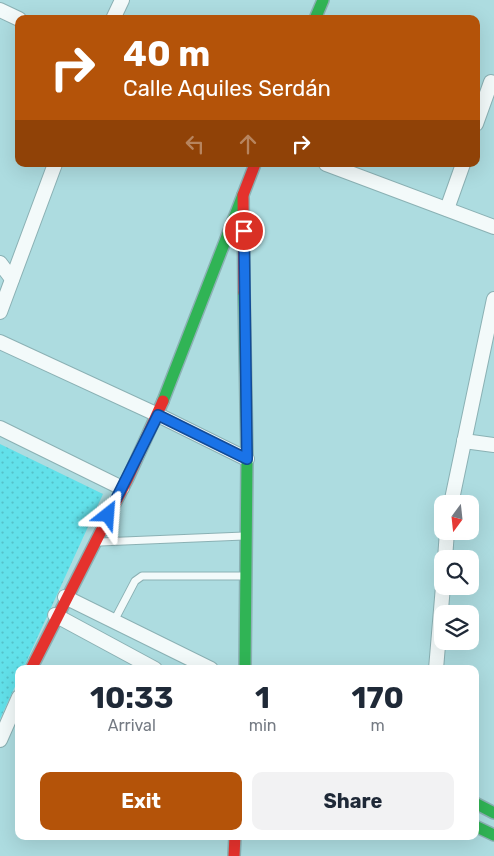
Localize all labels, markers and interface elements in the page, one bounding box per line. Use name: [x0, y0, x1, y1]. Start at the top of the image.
text: 40 m: [123, 33, 210, 75]
icon: right: [40, 35, 105, 100]
text: Calle Aquiles Serdán: [123, 75, 331, 102]
icon: left: [181, 130, 209, 158]
icon: ahead: [234, 130, 262, 158]
icon: right: [287, 130, 315, 158]
pin: [223, 210, 265, 252]
icon: arrive: [230, 217, 258, 245]
position arrow: [81, 488, 133, 540]
north arrow: [434, 495, 479, 540]
map controls: [434, 495, 479, 650]
button: search: [434, 550, 479, 595]
button: layers: [434, 605, 479, 650]
text: 10:33: [90, 680, 174, 716]
text: 1: [255, 680, 270, 716]
text: 170: [351, 680, 404, 716]
text: Arrival: [108, 716, 156, 735]
text: min: [249, 716, 276, 735]
text: m: [371, 716, 385, 735]
button: Exit: [40, 772, 242, 830]
button: Share: [252, 772, 454, 830]

